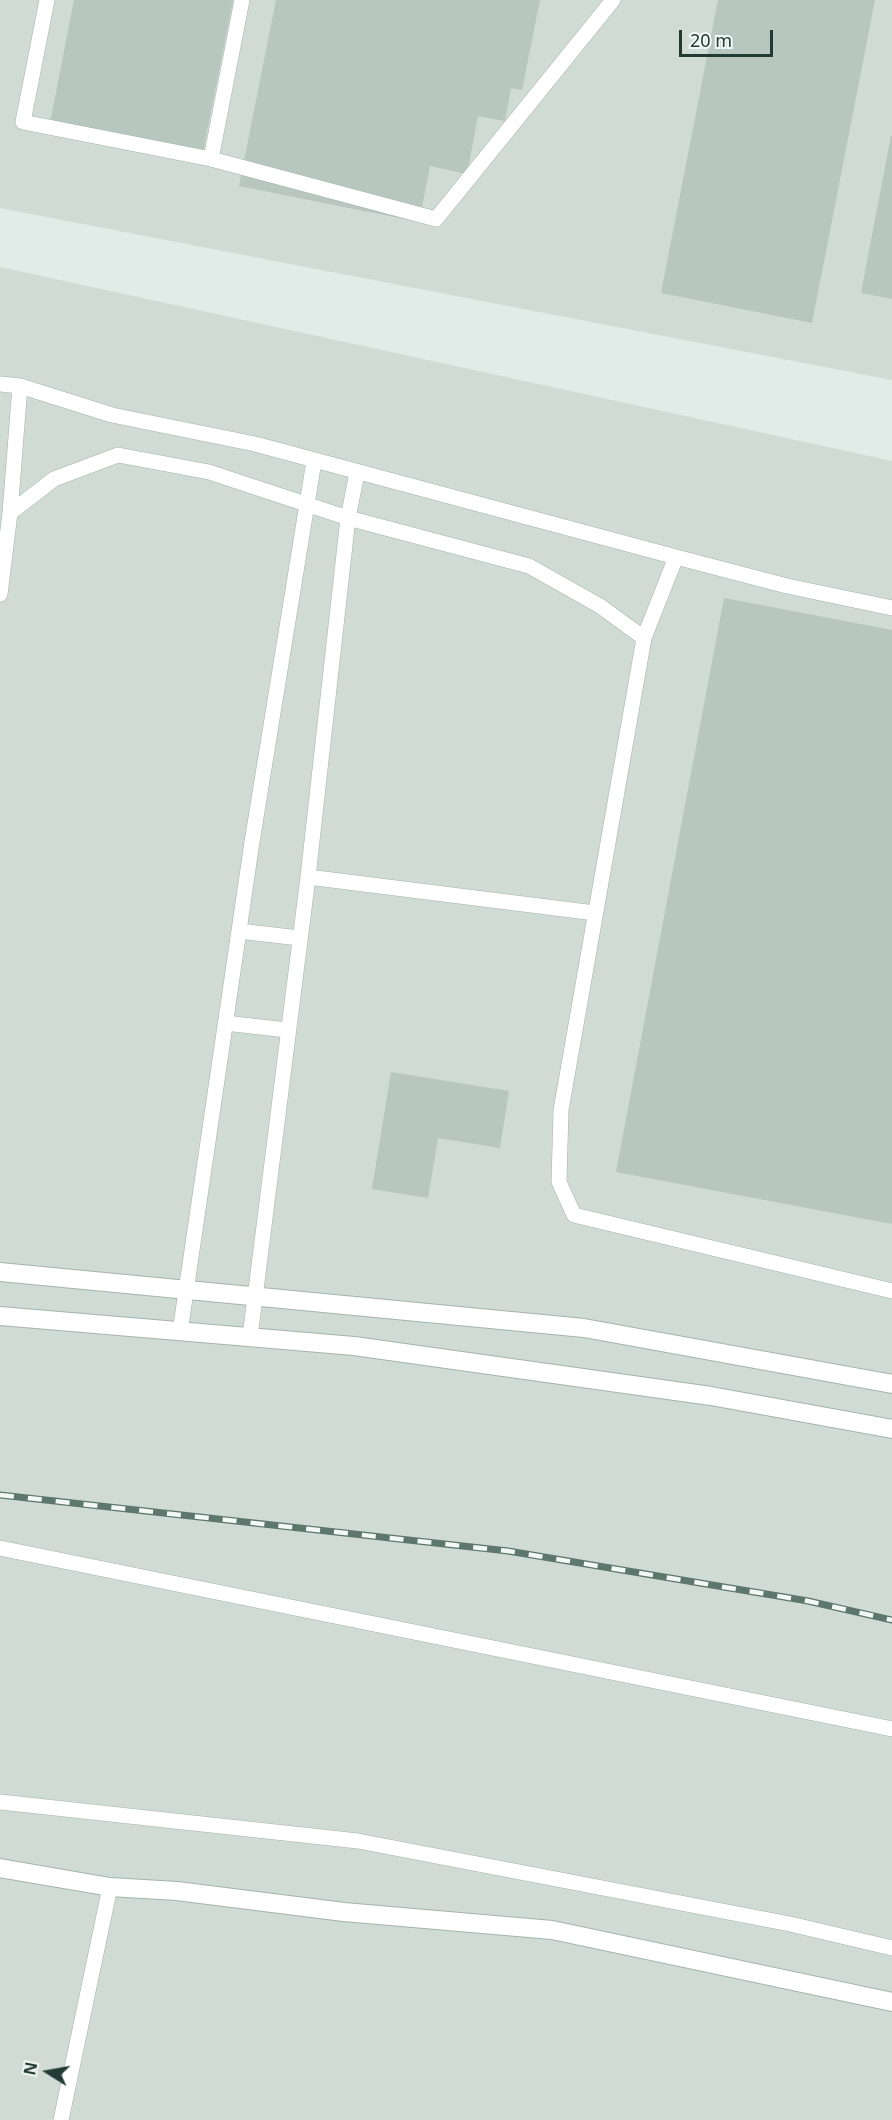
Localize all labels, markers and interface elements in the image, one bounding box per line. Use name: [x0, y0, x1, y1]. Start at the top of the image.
scale bar: [682, 18, 776, 56]
text: 20 m: [690, 28, 732, 52]
north arrow: [18, 2042, 78, 2102]
text: N: [18, 2060, 42, 2077]

